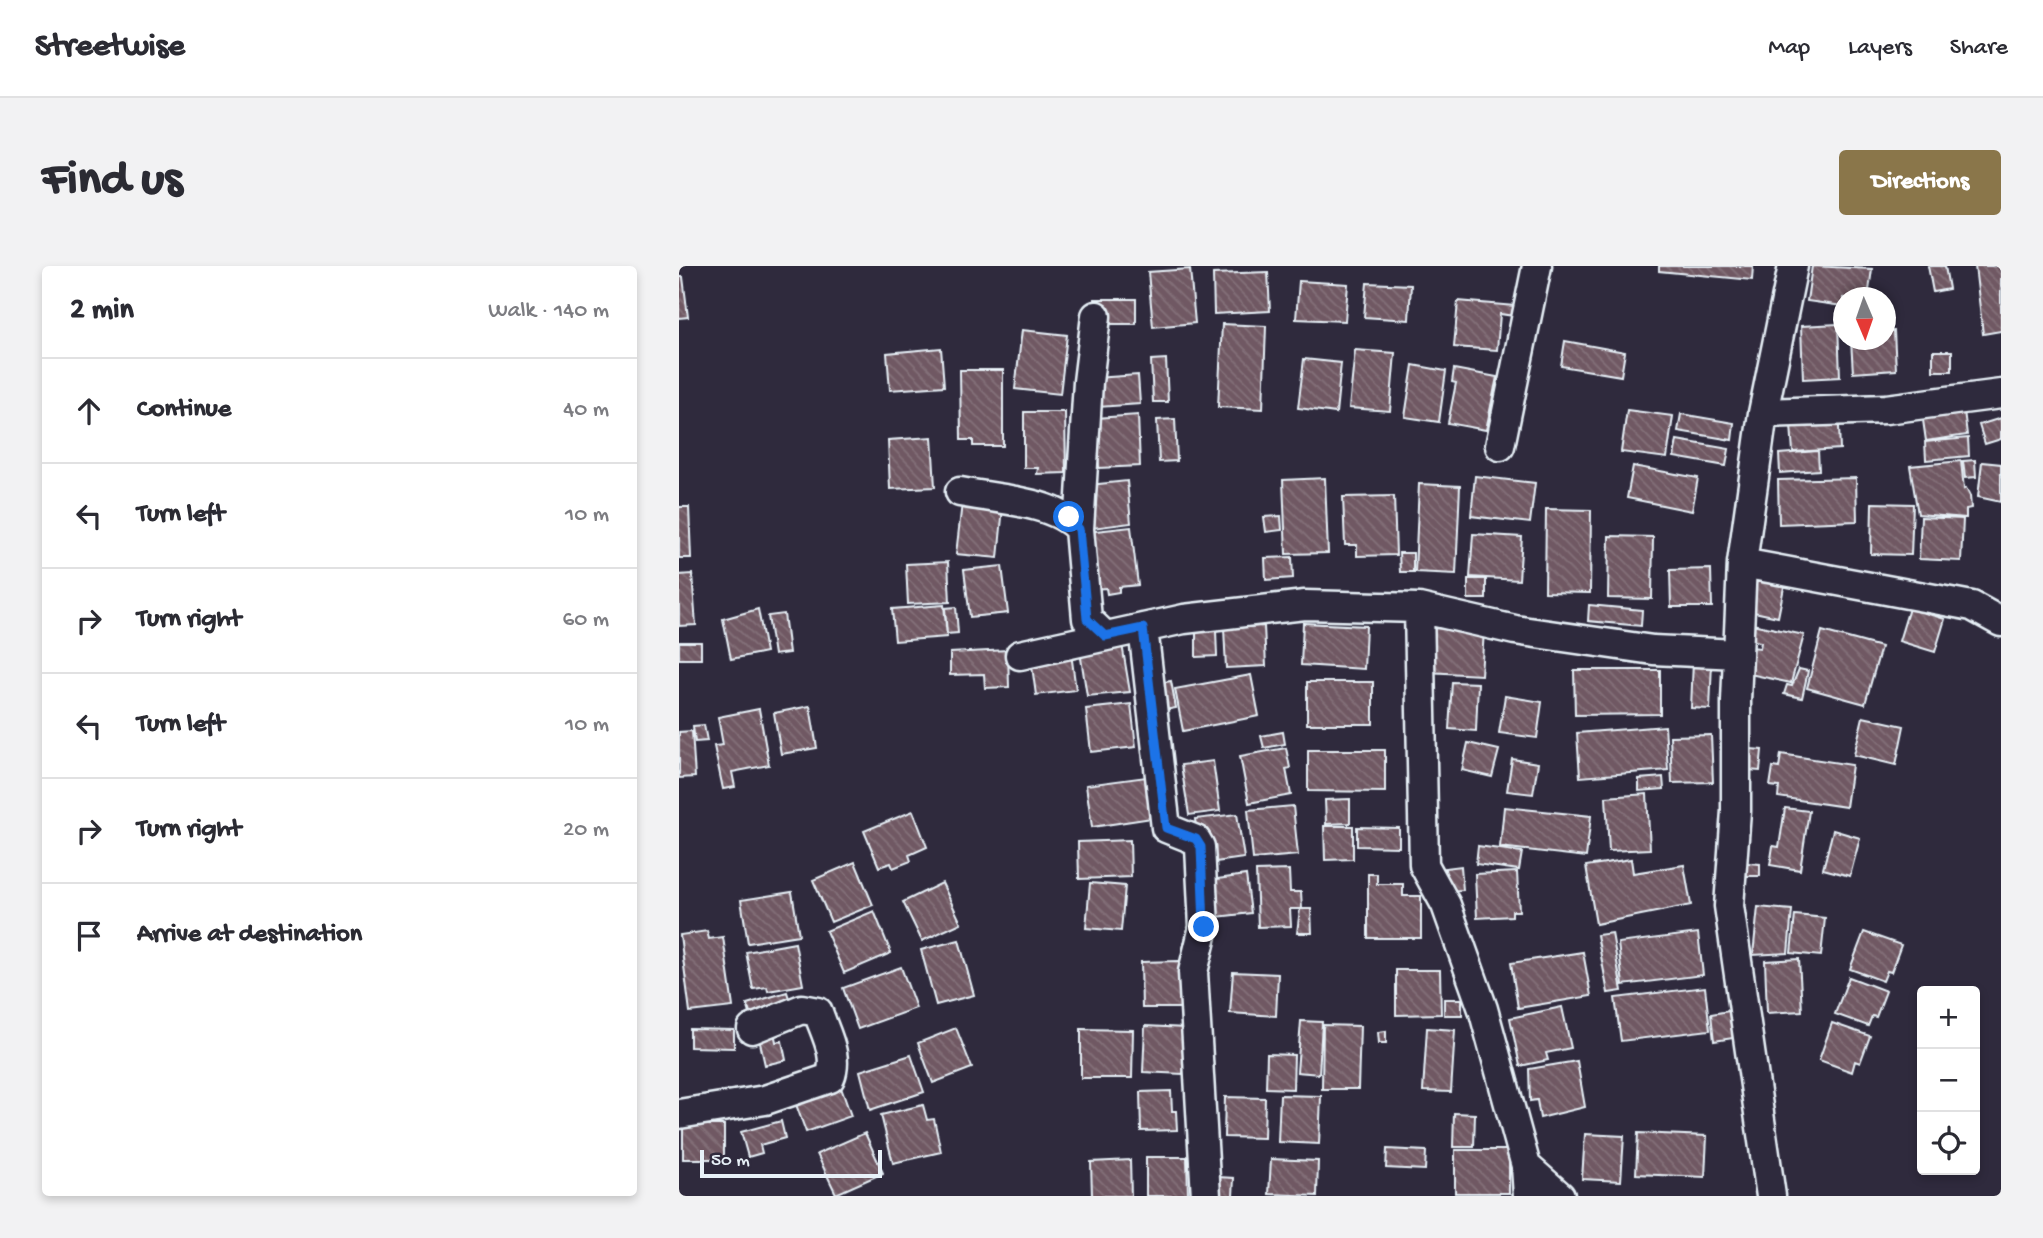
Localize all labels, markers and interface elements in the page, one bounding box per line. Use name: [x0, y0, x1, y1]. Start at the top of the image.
text: Streetwise: [35, 29, 185, 67]
text: Map: [1768, 34, 1810, 63]
text: Layers: [1848, 34, 1912, 63]
text: Share: [1950, 34, 2008, 63]
button: Directions: [1839, 150, 2001, 215]
text: Find us: [42, 153, 182, 211]
north arrow: [1833, 287, 1896, 350]
text: 2 min: [70, 294, 134, 329]
text: Walk · 140 m: [488, 298, 609, 325]
icon: ahead: [70, 392, 108, 430]
text: Continue: [137, 395, 231, 426]
text: 40 m: [563, 397, 609, 424]
icon: left: [70, 497, 108, 535]
text: Turn left: [137, 500, 225, 531]
route start: [1053, 501, 1084, 532]
text: 10 m: [565, 502, 609, 529]
icon: right: [70, 602, 108, 640]
text: Turn right: [137, 605, 241, 636]
text: 60 m: [563, 607, 609, 634]
icon: left: [70, 707, 108, 745]
text: Turn left: [137, 710, 225, 741]
text: 10 m: [565, 712, 609, 739]
icon: right: [70, 812, 108, 850]
text: Turn right: [137, 815, 241, 846]
text: 20 m: [563, 817, 609, 844]
route end: [1188, 911, 1219, 942]
icon: arrive: [70, 917, 108, 955]
text: Arrive at destination: [137, 920, 362, 951]
map controls: [1917, 986, 1980, 1175]
button: +: [1917, 986, 1980, 1049]
button: −: [1917, 1049, 1980, 1112]
button: locate: [1917, 1112, 1980, 1175]
scale bar: [700, 1147, 882, 1179]
text: 50 m: [711, 1150, 750, 1173]

